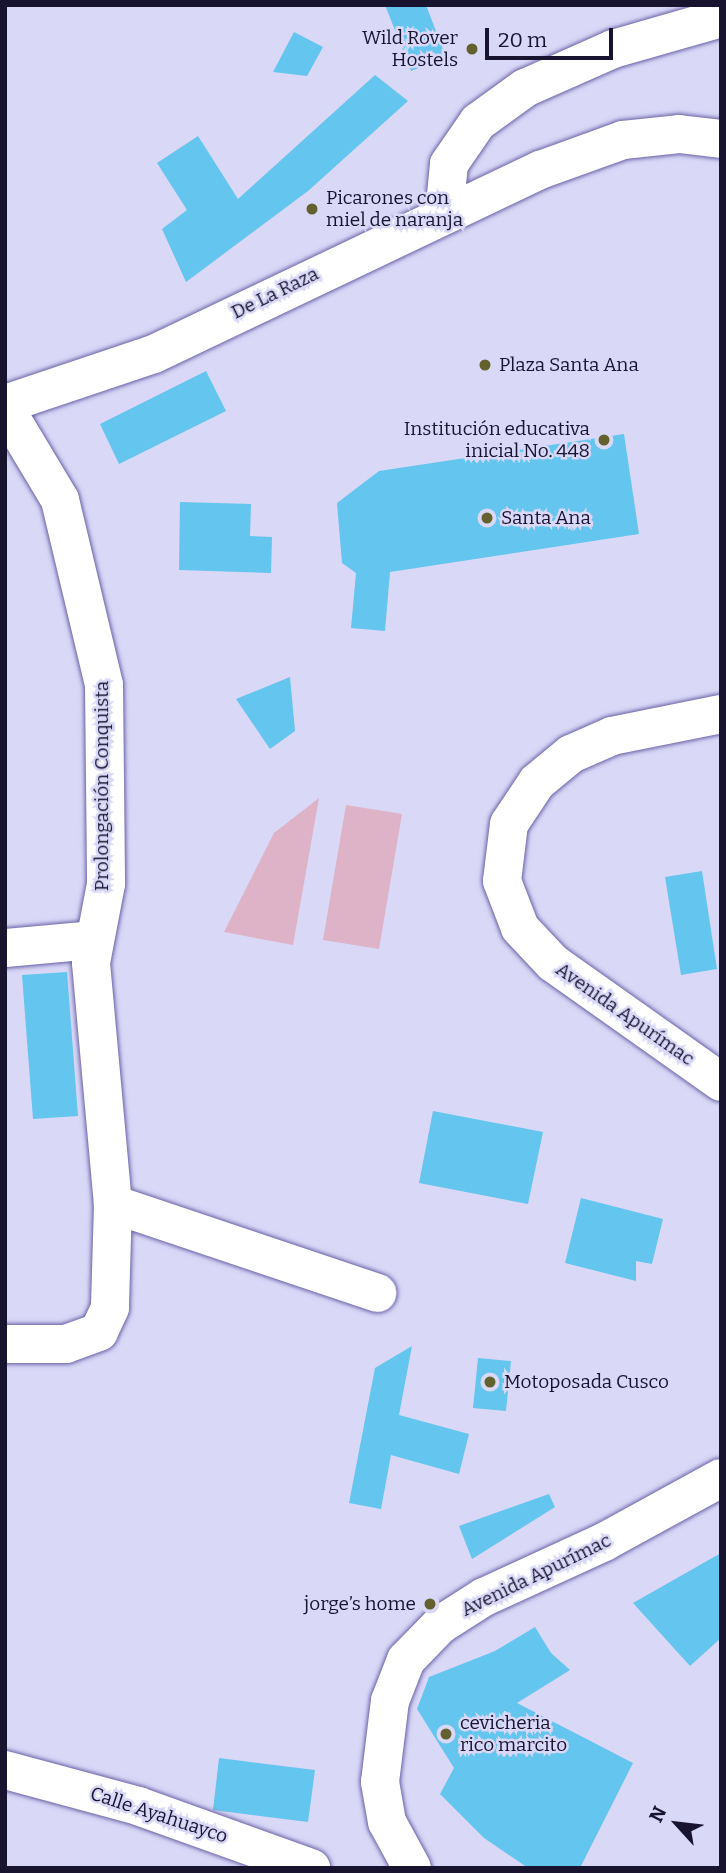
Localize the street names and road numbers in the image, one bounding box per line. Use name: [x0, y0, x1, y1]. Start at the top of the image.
street label: De La Raza: [228, 262, 322, 324]
street label: Prolongación Conquista: [91, 681, 113, 891]
street label: Avenida Apurímac: [551, 958, 699, 1070]
street label: Avenida Apurímac: [457, 1529, 615, 1621]
street label: Calle Ayahuayco: [87, 1782, 231, 1848]

